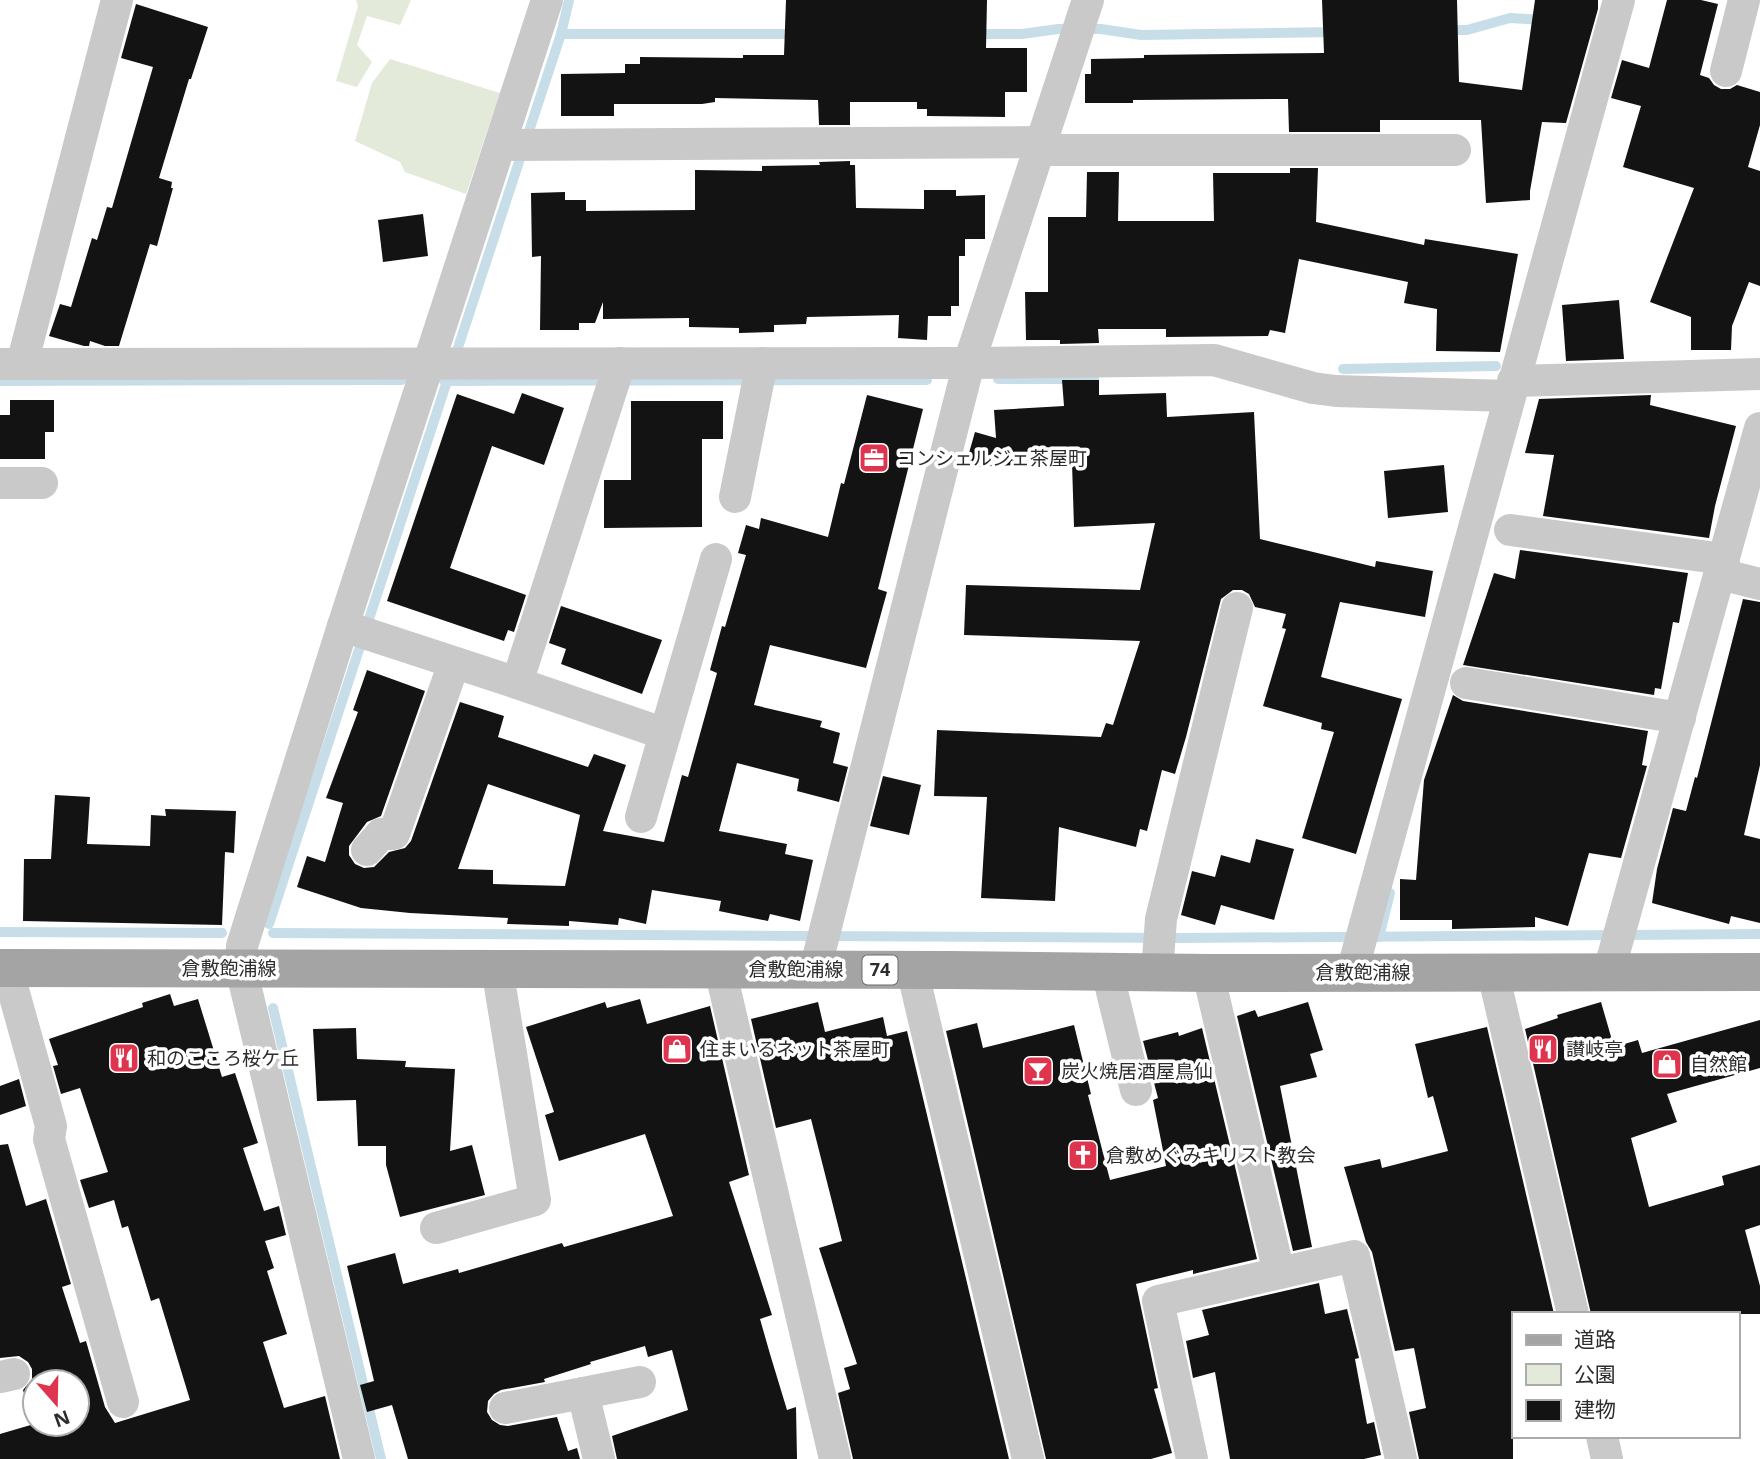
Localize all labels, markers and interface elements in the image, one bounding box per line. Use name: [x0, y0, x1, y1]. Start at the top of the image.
office icon: コンシェルジェ茶屋町: [857, 441, 891, 475]
place label: コンシェルジェ茶屋町: [897, 445, 1087, 471]
street label: 倉敷飽浦線: [181, 955, 277, 981]
street label: 倉敷飽浦線: [748, 956, 844, 982]
road number: 74: [862, 956, 898, 985]
street label: 倉敷飽浦線: [1315, 959, 1411, 985]
shop icon: 住まいるネット茶屋町: [660, 1032, 694, 1066]
restaurant icon: 讃岐亭: [1526, 1032, 1560, 1066]
place label: 住まいるネット茶屋町: [700, 1036, 890, 1062]
place label: 讃岐亭: [1566, 1036, 1623, 1062]
restaurant icon: 和のこころ桜ケ丘: [107, 1041, 141, 1075]
place label: 和のこころ桜ケ丘: [147, 1045, 299, 1071]
shop icon: 自然館: [1650, 1047, 1684, 1081]
place label: 自然館: [1690, 1051, 1747, 1077]
bar icon: 炭火焼居酒屋鳥仙: [1021, 1054, 1055, 1088]
place label: 炭火焼居酒屋鳥仙: [1061, 1058, 1213, 1084]
church icon: 倉敷めぐみキリスト教会: [1066, 1138, 1100, 1172]
place label: 倉敷めぐみキリスト教会: [1106, 1142, 1316, 1168]
legend: [1512, 1312, 1739, 1438]
text: 道路: [1574, 1325, 1616, 1353]
text: 公園: [1574, 1360, 1616, 1388]
north arrow: [21, 1368, 91, 1438]
text: 建物: [1574, 1395, 1616, 1423]
text: N: [50, 1404, 74, 1434]

